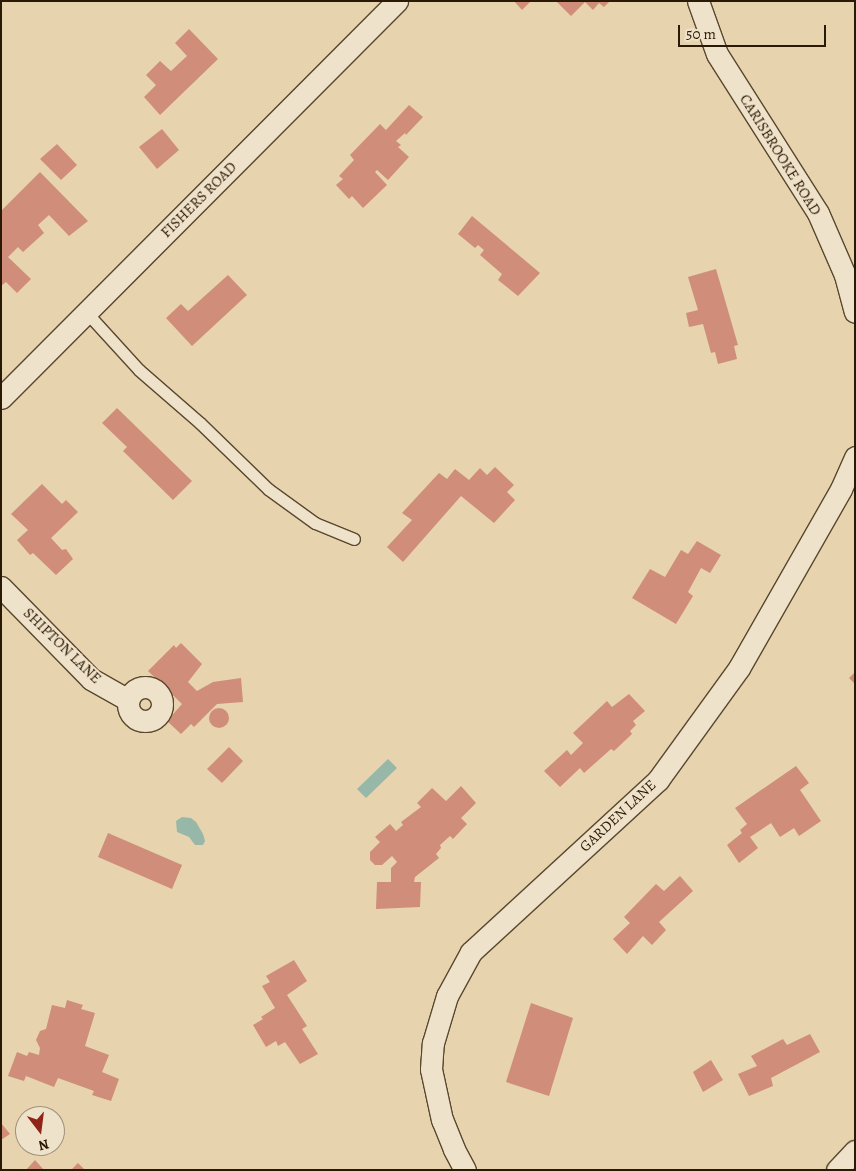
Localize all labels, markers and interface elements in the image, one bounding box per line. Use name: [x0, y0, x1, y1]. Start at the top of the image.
scale bar: [681, 15, 828, 47]
text: 50 m: [686, 24, 716, 44]
street label: CARISBROOKE ROAD: [735, 91, 825, 219]
street label: FISHERS ROAD: [157, 158, 241, 242]
street label: SHIPTON LANE: [19, 604, 105, 688]
street label: GARDEN LANE: [576, 776, 660, 856]
north arrow: [15, 1106, 65, 1156]
text: N: [36, 1135, 51, 1156]

